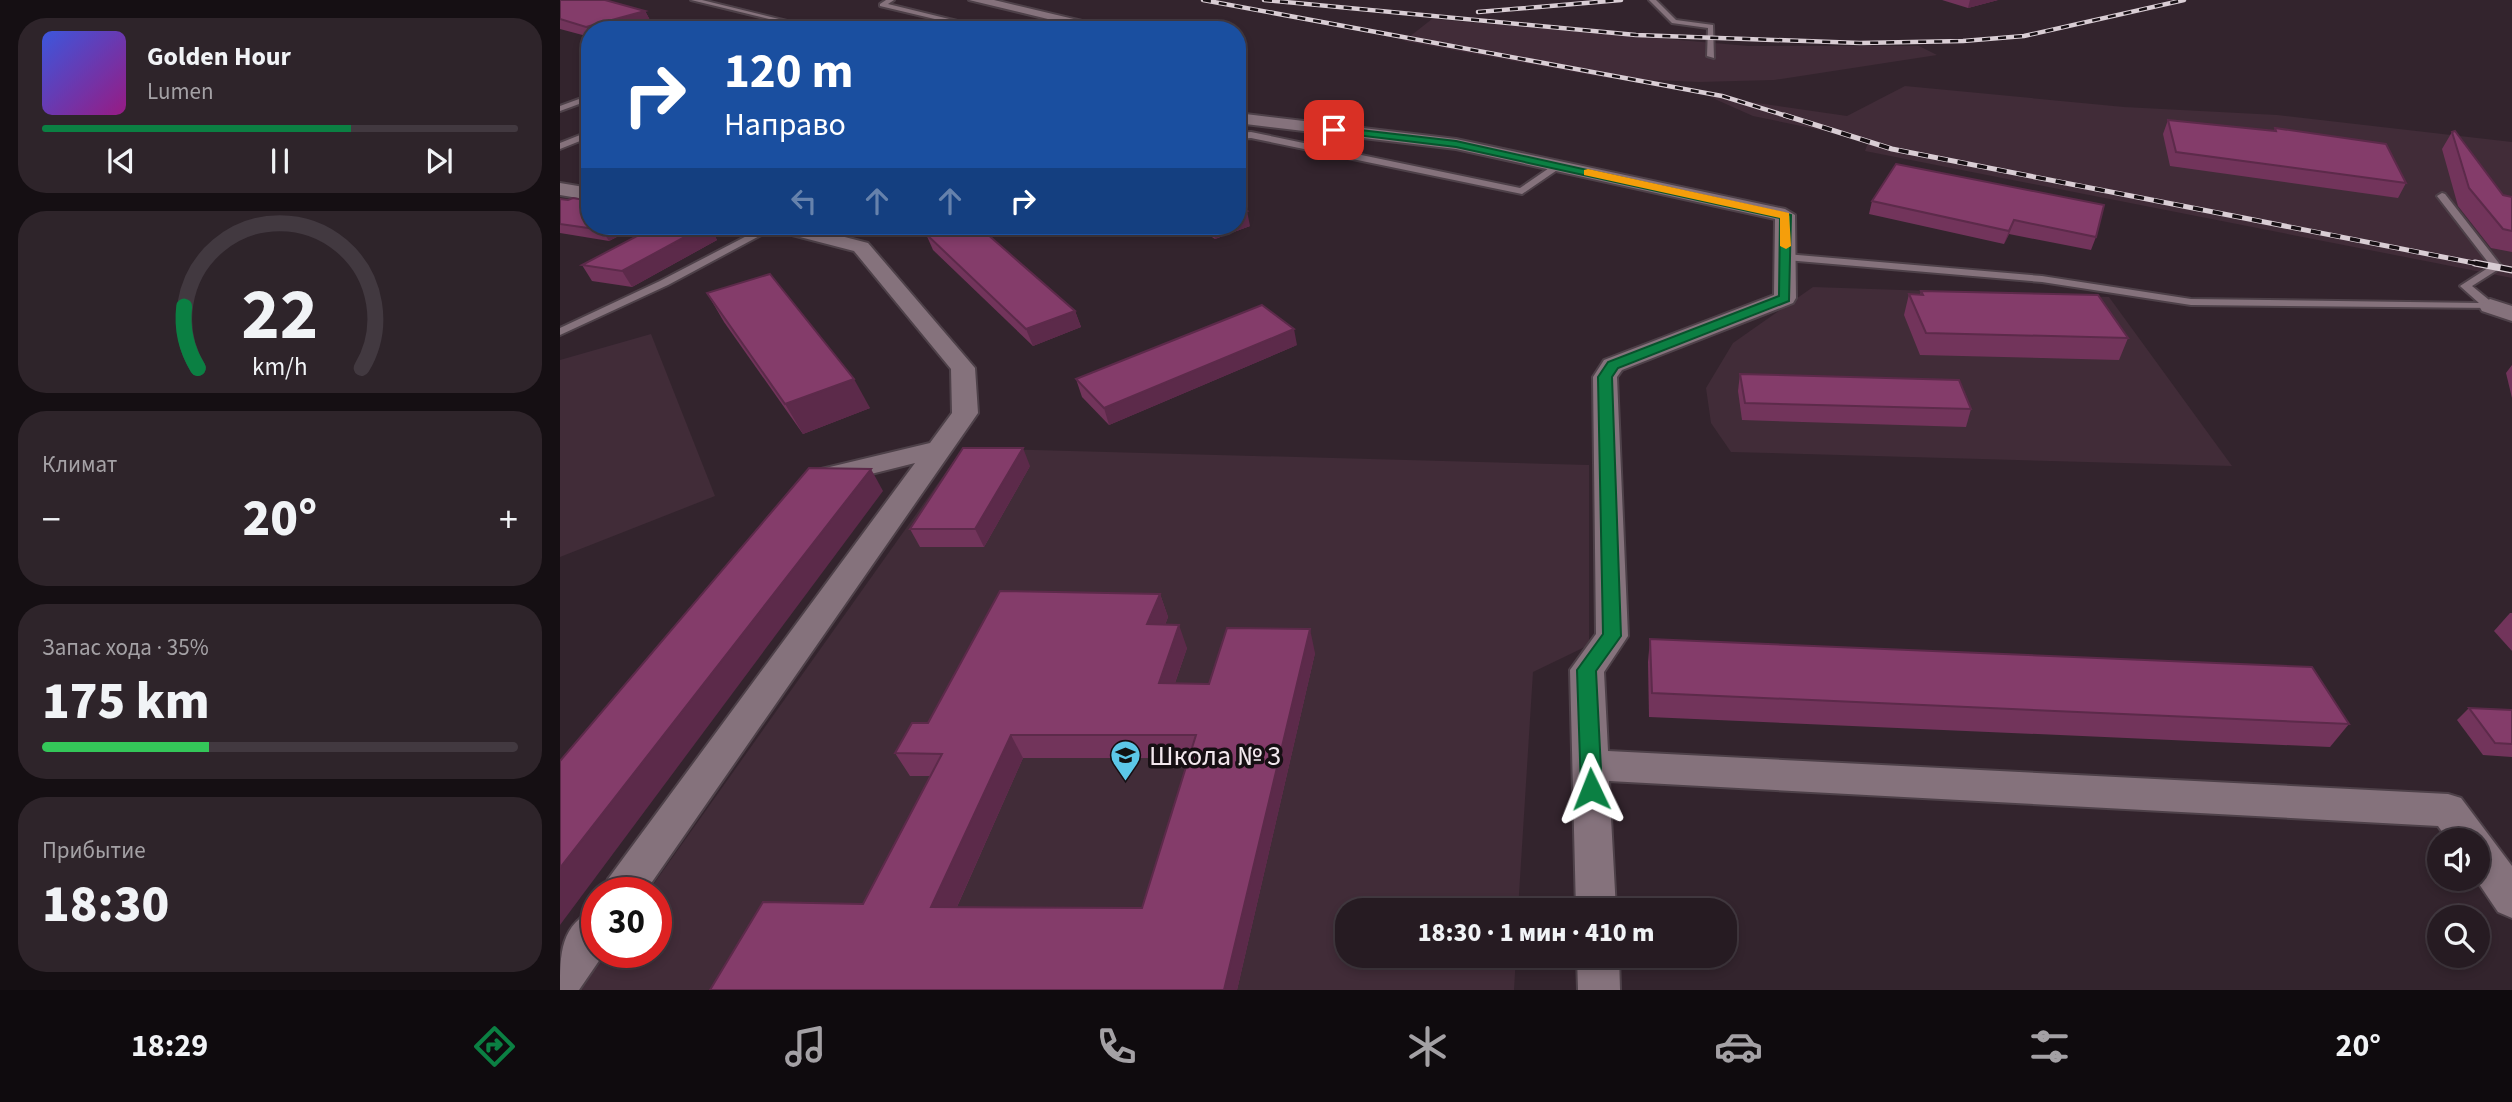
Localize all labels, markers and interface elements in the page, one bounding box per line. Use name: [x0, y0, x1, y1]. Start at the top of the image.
text: 120 m: [724, 37, 853, 107]
text: Golden Hour: [147, 38, 291, 75]
icon: right: [609, 49, 700, 140]
text: Lumen: [147, 75, 214, 108]
pin: [1304, 100, 1364, 160]
text: Направо: [724, 102, 846, 148]
icon: arrive: [1315, 111, 1353, 149]
icon: previous: [102, 142, 140, 180]
icon: pause: [261, 142, 299, 180]
icon: next: [420, 142, 458, 180]
icon: left: [785, 182, 823, 220]
icon: ahead: [858, 182, 896, 220]
icon: ahead: [931, 182, 969, 220]
icon: right: [1004, 182, 1042, 220]
text: 22: [242, 263, 318, 367]
text: km/h: [252, 349, 308, 385]
text: Климат: [42, 448, 117, 481]
text: 20°: [243, 482, 317, 556]
text: −: [42, 493, 61, 547]
text: +: [499, 493, 518, 547]
text: Запас хода · 35%: [42, 631, 209, 664]
text: 175 km: [42, 665, 210, 739]
place label: Школа № 3: [1149, 736, 1281, 776]
school or university icon: Школа № 3: [1109, 738, 1143, 782]
position arrow: [1554, 752, 1628, 826]
map controls: [2427, 828, 2490, 968]
button: sound: [2427, 828, 2490, 891]
text: Прибытие: [42, 834, 146, 867]
text: 18:30: [42, 868, 169, 942]
speed limit sign: 30: [581, 877, 672, 968]
button: search: [2427, 905, 2490, 968]
text: 18:30 · 1 мин · 410 m: [1418, 914, 1654, 951]
icon: directions: [470, 1022, 519, 1071]
icon: music: [781, 1022, 830, 1071]
icon: phone: [1092, 1022, 1141, 1071]
icon: climate: [1403, 1022, 1452, 1071]
icon: car: [1714, 1022, 1763, 1071]
icon: filters: [2025, 1022, 2074, 1071]
text: 18:29: [131, 1023, 208, 1069]
text: 20°: [2335, 1023, 2381, 1069]

